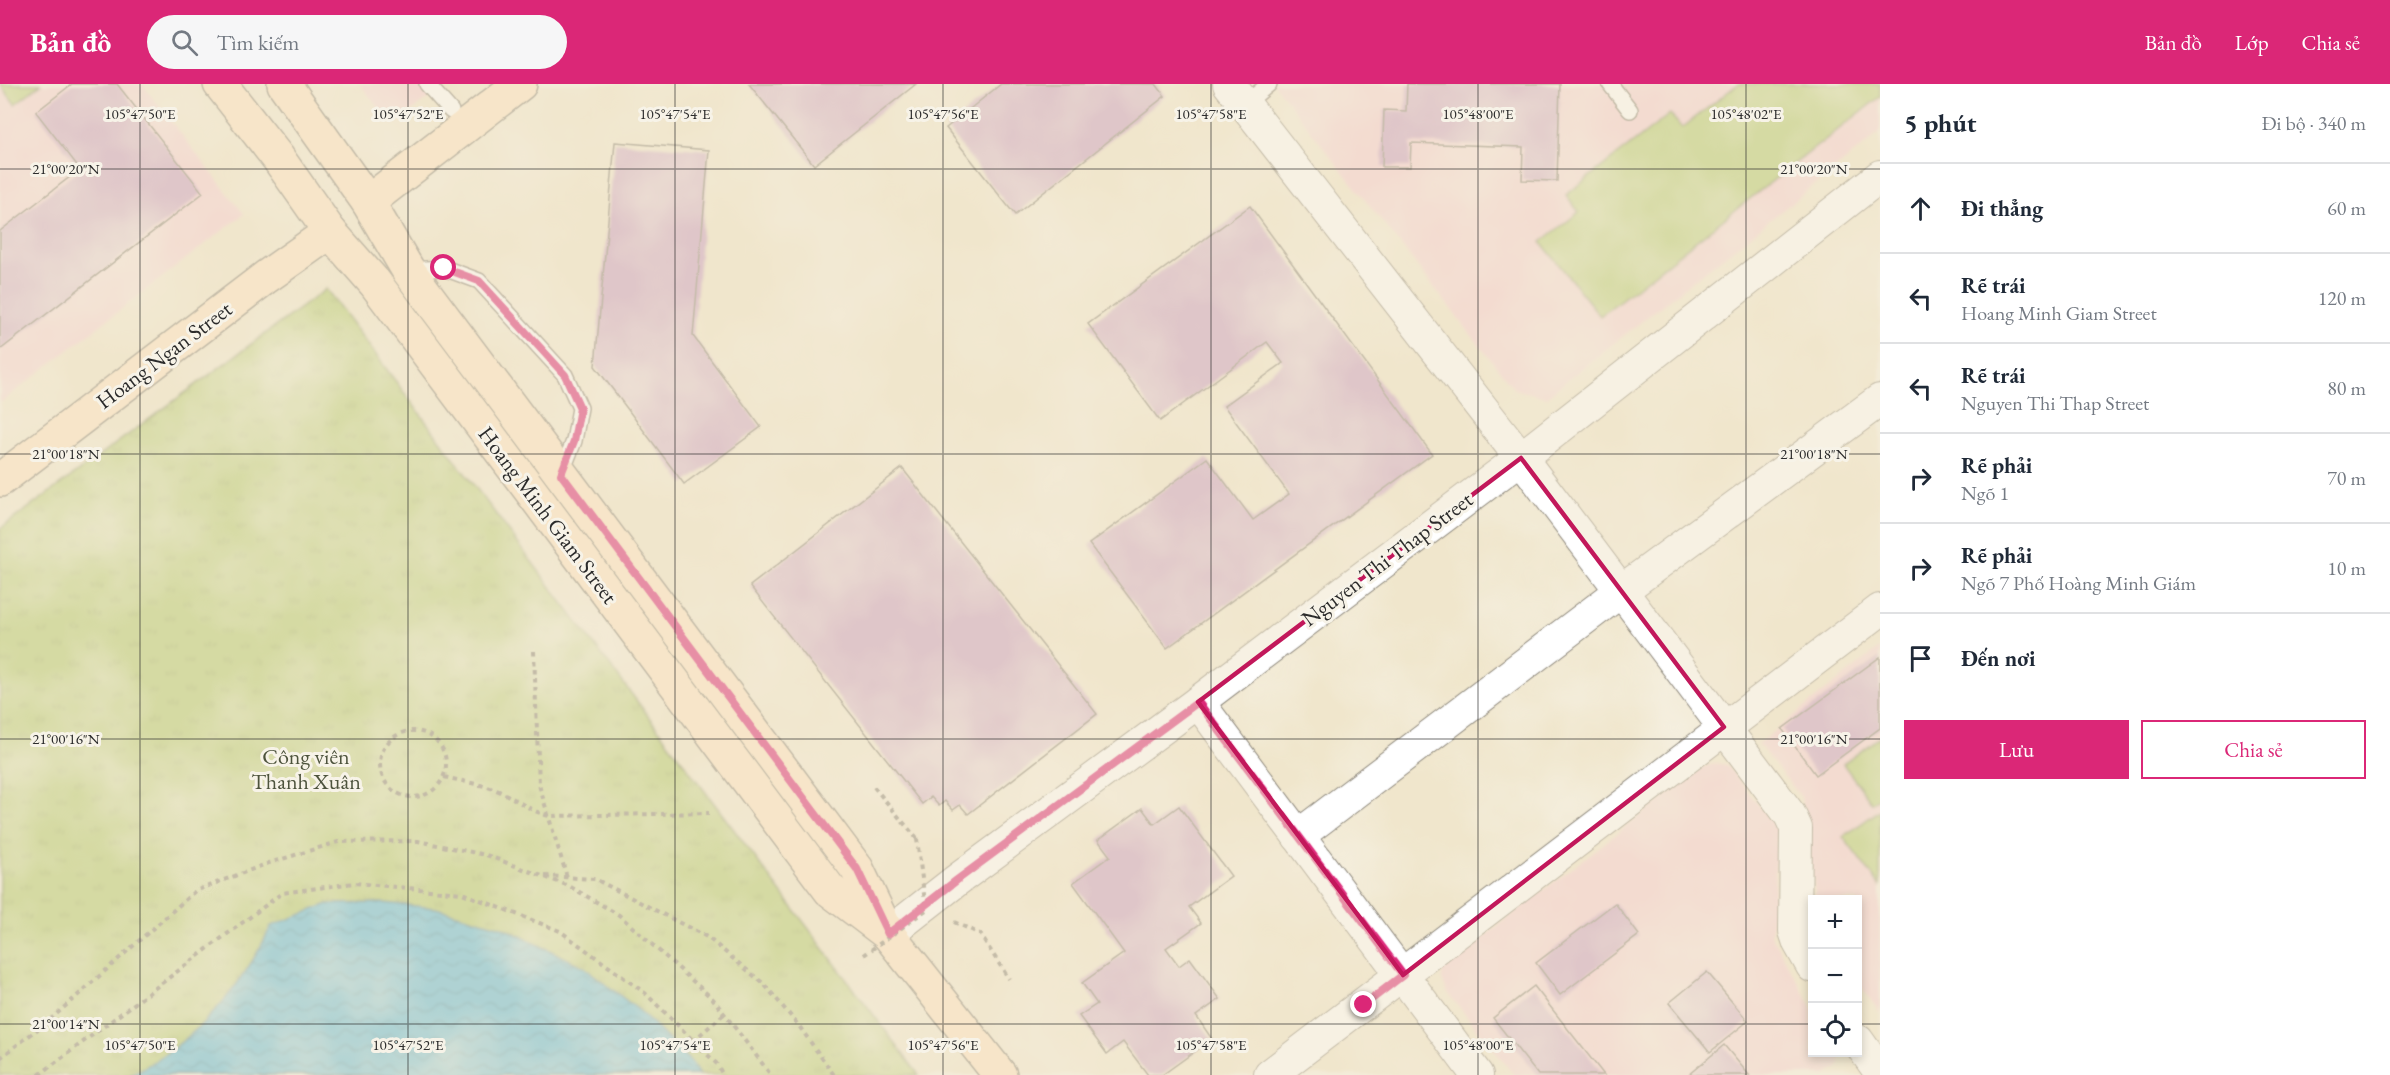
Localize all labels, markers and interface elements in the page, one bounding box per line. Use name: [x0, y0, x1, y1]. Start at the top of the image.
search box: [147, 15, 567, 69]
text: Bản đồ: [30, 24, 111, 60]
icon: search: [168, 26, 201, 59]
text: Tìm kiếm: [216, 28, 299, 57]
text: Bản đồ: [2145, 29, 2202, 56]
text: Lớp: [2235, 29, 2269, 56]
text: Chia sẻ: [2302, 29, 2360, 56]
text: 105°47'50"E: [104, 104, 176, 123]
text: 105°47'52"E: [372, 104, 444, 123]
text: 105°47'54"E: [639, 104, 711, 123]
text: 105°47'56"E: [907, 104, 979, 123]
text: 105°47'58"E: [1175, 104, 1247, 123]
text: 105°48'00"E: [1442, 104, 1514, 123]
text: 105°48'02"E: [1710, 104, 1782, 123]
text: 5 phút: [1904, 106, 1976, 140]
text: Đi bộ · 340 m: [2261, 110, 2366, 136]
text: 21°00'20"N: [32, 159, 100, 178]
text: 21°00'20"N: [1780, 159, 1848, 178]
icon: ahead: [1904, 192, 1937, 225]
text: Đi thẳng: [1961, 194, 2043, 223]
text: 60 m: [2327, 195, 2366, 221]
route start: [430, 254, 456, 280]
text: Rẽ trái: [1961, 271, 2026, 300]
icon: left: [1904, 282, 1937, 315]
text: 120 m: [2318, 285, 2366, 311]
street label: Hoang Ngan Street: [90, 294, 238, 416]
text: Hoang Minh Giam Street: [1961, 300, 2157, 326]
text: Rẽ trái: [1961, 361, 2026, 390]
icon: left: [1904, 372, 1937, 405]
text: 80 m: [2327, 375, 2366, 401]
text: Nguyen Thi Thap Street: [1961, 390, 2149, 416]
street label: Hoang Minh Giam Street: [472, 420, 624, 610]
text: 21°00'18"N: [32, 444, 100, 463]
text: 21°00'18"N: [1780, 444, 1848, 463]
text: Rẽ phải: [1961, 451, 2032, 480]
icon: right: [1904, 462, 1937, 495]
text: 70 m: [2327, 465, 2366, 491]
text: Ngõ 1: [1961, 480, 2009, 506]
street label: Nguyen Thi Thap Street: [1296, 485, 1479, 633]
text: Rẽ phải: [1961, 541, 2032, 570]
icon: right: [1904, 552, 1937, 585]
text: 10 m: [2327, 555, 2366, 581]
text: Ngõ 7 Phố Hoàng Minh Giám: [1961, 570, 2196, 596]
icon: arrive: [1904, 642, 1937, 675]
text: Đến nơi: [1961, 644, 2036, 673]
button: Lưu: [1904, 720, 2129, 779]
button: Chia sẻ: [2141, 720, 2366, 779]
text: 21°00'16"N: [32, 729, 100, 748]
text: 21°00'16"N: [1780, 729, 1848, 748]
park label: Công viên Thanh Xuân: [251, 742, 361, 796]
map controls: [1808, 895, 1862, 1057]
button: +: [1808, 895, 1862, 949]
button: −: [1808, 949, 1862, 1003]
route end: [1350, 991, 1376, 1017]
button: locate: [1808, 1003, 1862, 1057]
text: 21°00'14"N: [32, 1014, 100, 1033]
text: 105°47'50"E: [104, 1035, 176, 1054]
text: 105°47'52"E: [372, 1035, 444, 1054]
text: 105°47'54"E: [639, 1035, 711, 1054]
text: 105°47'56"E: [907, 1035, 979, 1054]
text: 105°47'58"E: [1175, 1035, 1247, 1054]
text: 105°48'00"E: [1442, 1035, 1514, 1054]

